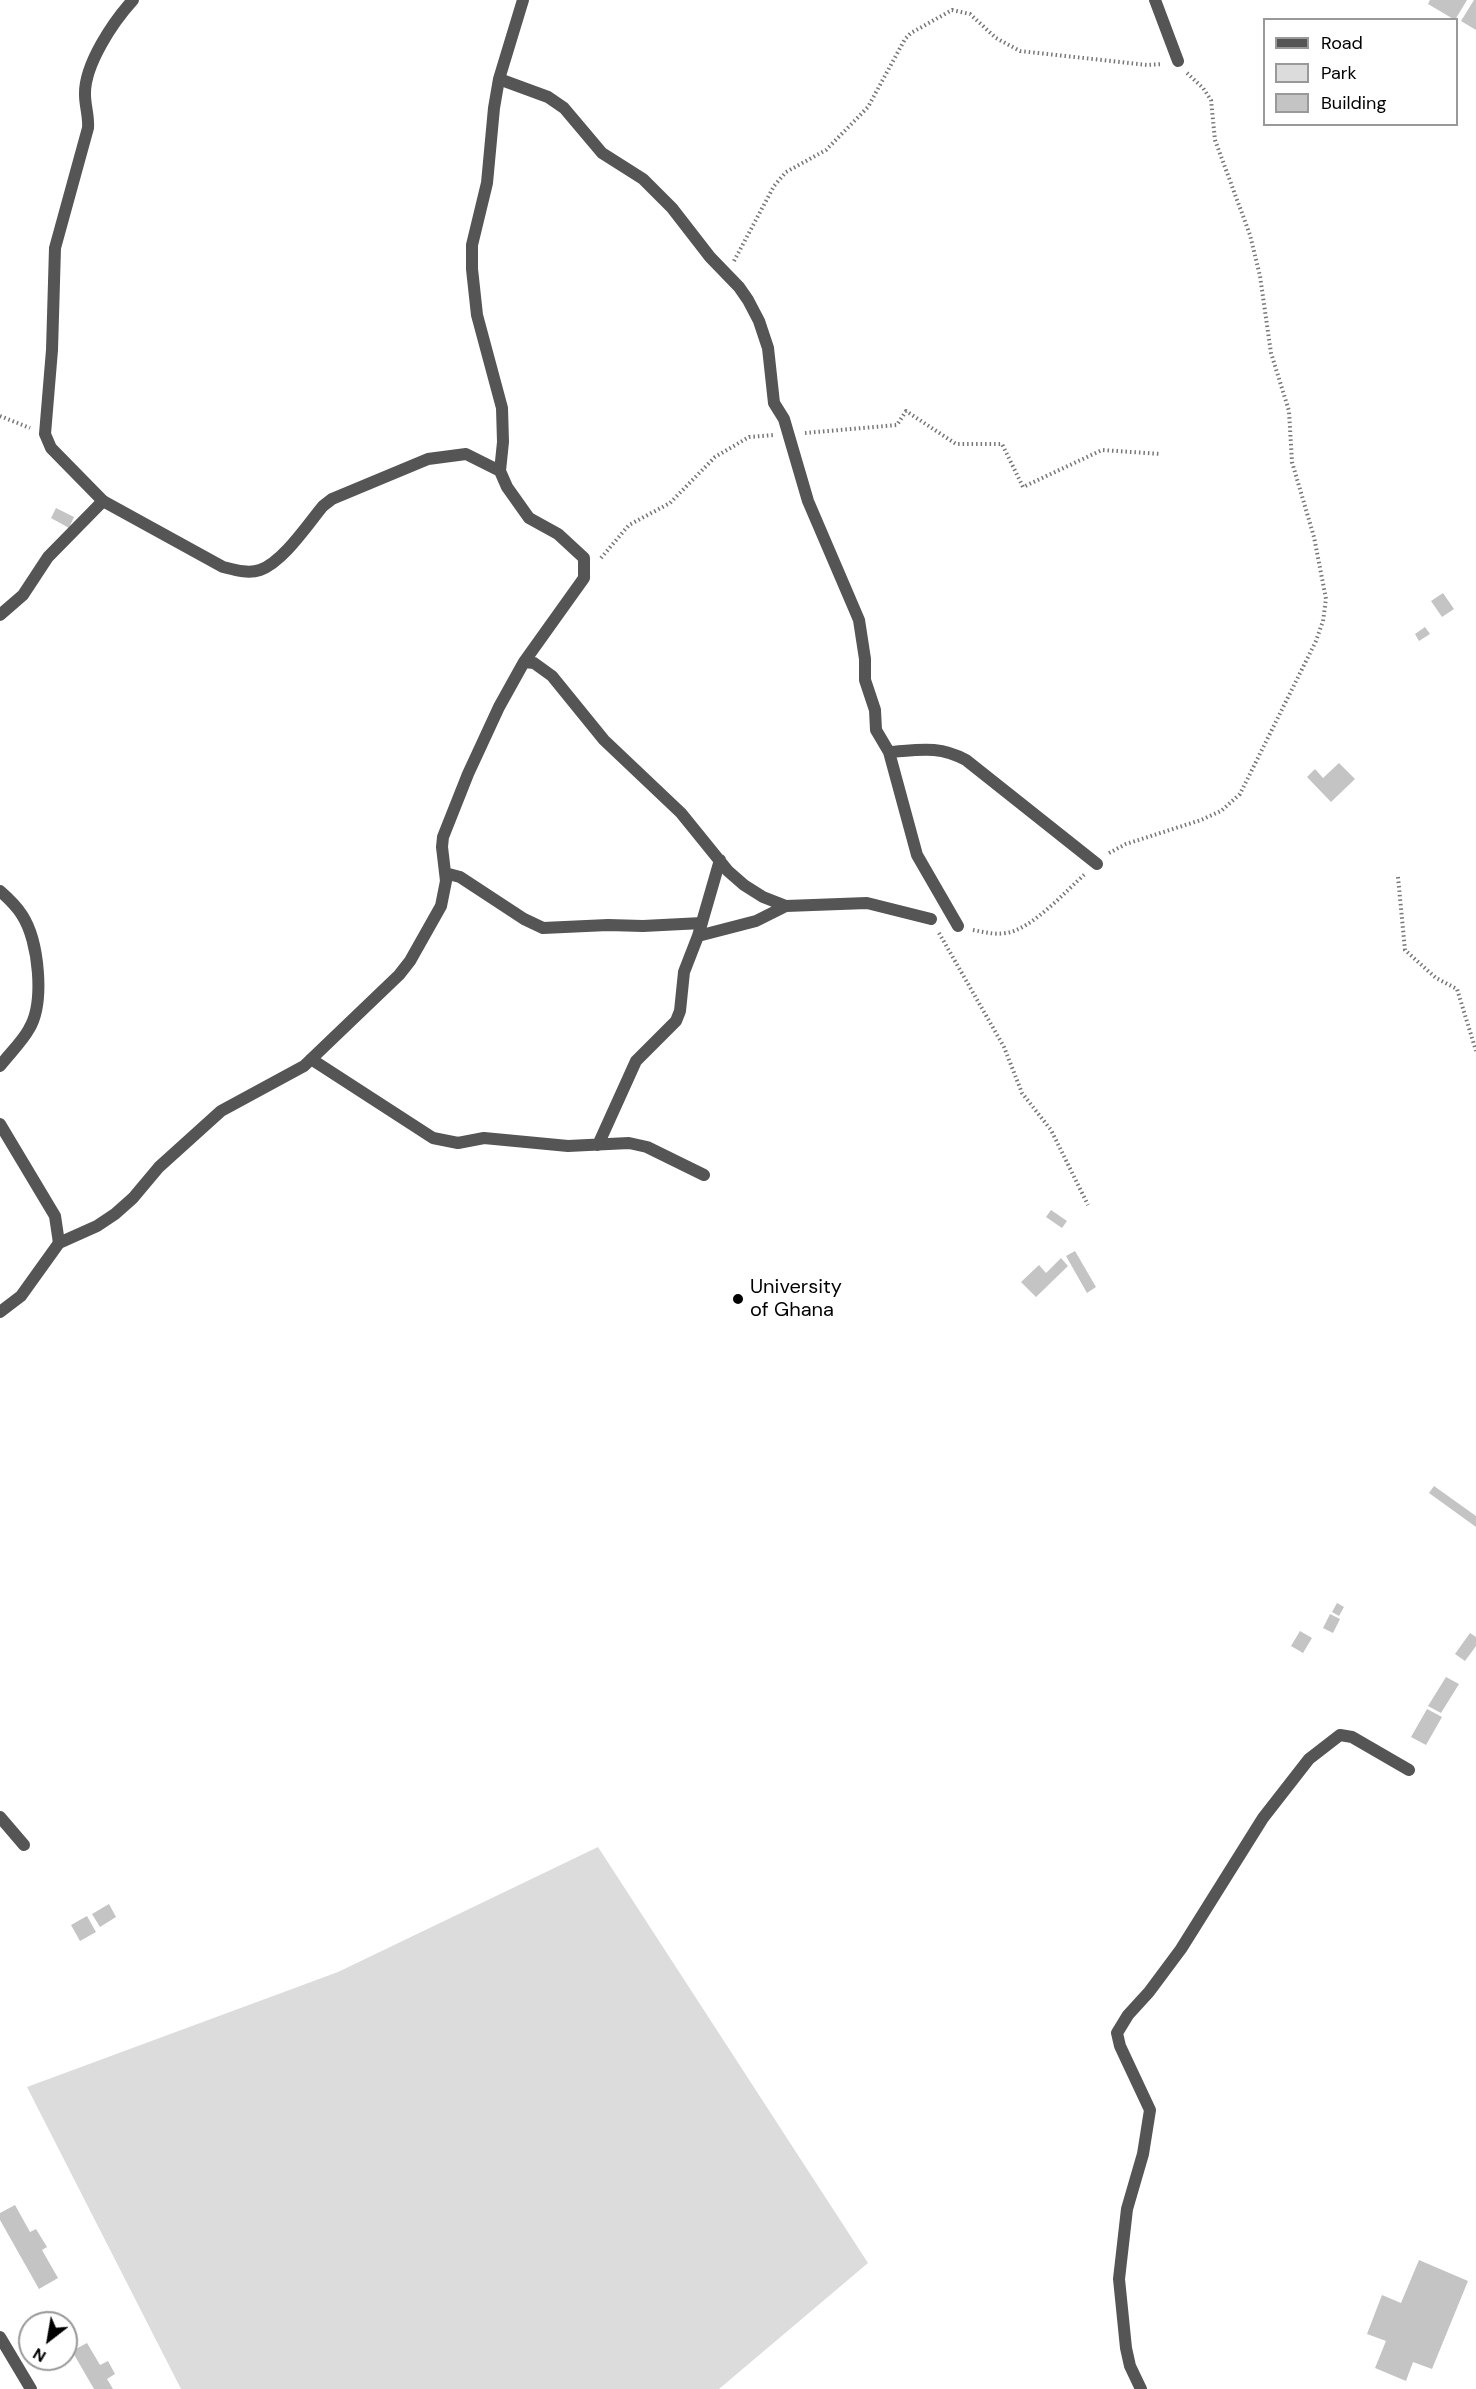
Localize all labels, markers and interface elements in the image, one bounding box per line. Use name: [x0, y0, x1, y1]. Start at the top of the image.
legend: [1263, 18, 1458, 126]
text: Road: [1321, 31, 1363, 55]
text: Park: [1321, 61, 1357, 85]
text: Building: [1321, 91, 1386, 115]
place label: University of Ghana: [750, 1276, 842, 1323]
marker: University of Ghana: [731, 1292, 745, 1306]
north arrow: [18, 2311, 78, 2371]
text: N: [29, 2343, 50, 2367]

